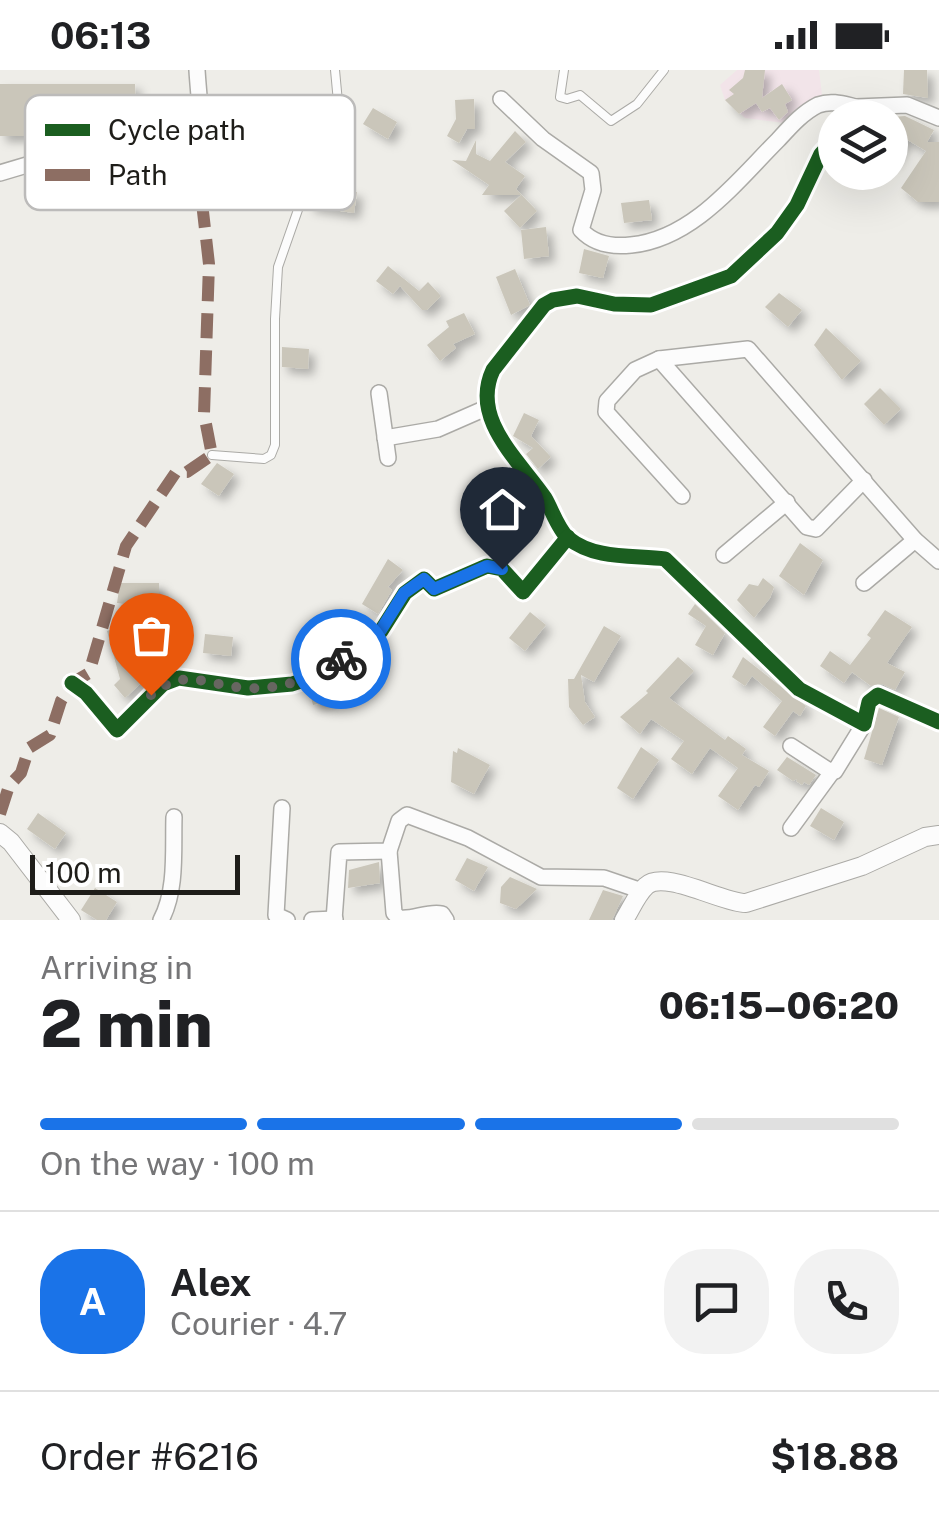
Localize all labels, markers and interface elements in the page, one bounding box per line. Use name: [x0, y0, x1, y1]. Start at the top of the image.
text: 06:13: [50, 13, 151, 58]
legend: [25, 95, 355, 210]
map controls: [818, 100, 908, 190]
button: layers: [818, 100, 908, 190]
text: Cycle path: [108, 113, 246, 146]
text: Path: [108, 158, 167, 191]
pin: [460, 467, 545, 570]
icon: home: [475, 482, 530, 537]
pin: [109, 593, 194, 696]
icon: bag: [124, 608, 179, 663]
courier: [291, 609, 391, 709]
icon: bike: [314, 632, 369, 687]
scale bar: [30, 850, 240, 894]
text: 100 m: [45, 856, 122, 889]
text: Arriving in: [40, 949, 193, 986]
text: 06:15–06:20: [659, 983, 899, 1028]
text: 2 min: [40, 985, 213, 1062]
text: On the way · 100 m: [40, 1145, 315, 1182]
button: chat: [664, 1249, 769, 1354]
button: phone: [794, 1249, 899, 1354]
text: Alex: [170, 1260, 252, 1305]
text: A: [79, 1279, 106, 1324]
text: Courier · 4.7: [170, 1305, 347, 1342]
text: Order #6216: [40, 1434, 259, 1479]
text: $18.88: [770, 1434, 899, 1479]

